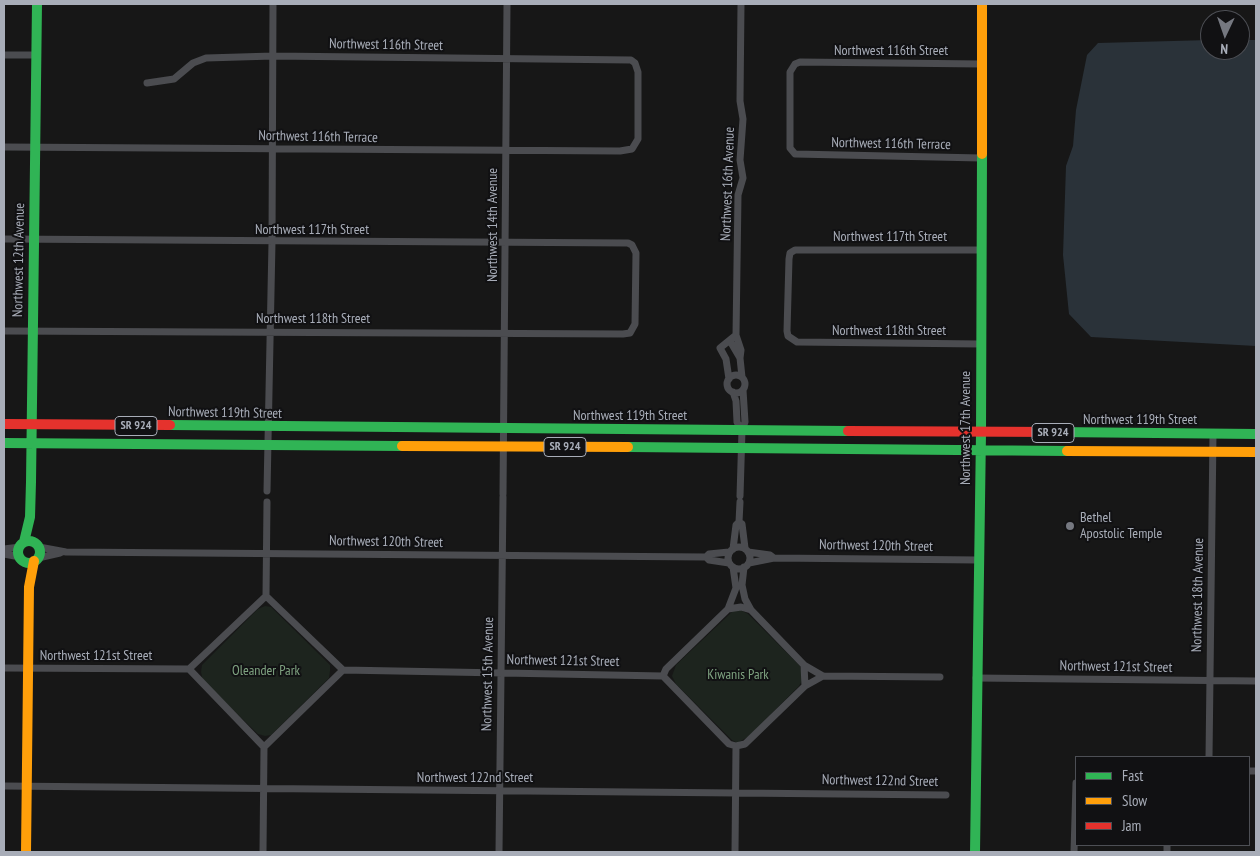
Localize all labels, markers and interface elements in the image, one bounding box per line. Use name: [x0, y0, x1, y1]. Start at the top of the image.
north arrow: [1200, 10, 1250, 60]
street label: Northwest 116th Street: [329, 36, 443, 54]
text: N: [1220, 40, 1229, 58]
street label: Northwest 116th Street: [834, 43, 948, 59]
street label: Northwest 16th Avenue: [718, 127, 738, 241]
street label: Northwest 116th Terrace: [258, 128, 378, 146]
street label: Northwest 116th Terrace: [831, 135, 951, 153]
street label: Northwest 14th Avenue: [485, 168, 501, 282]
street label: Northwest 12th Avenue: [10, 203, 28, 317]
street label: Northwest 117th Street: [255, 222, 369, 238]
street label: Northwest 117th Street: [833, 229, 947, 245]
street label: Northwest 118th Street: [256, 311, 370, 327]
street label: Northwest 118th Street: [832, 323, 946, 339]
street label: Northwest 17th Avenue: [958, 371, 974, 485]
street label: Northwest 119th Street: [168, 404, 282, 422]
street label: Northwest 119th Street: [573, 408, 687, 424]
street label: Northwest 119th Street: [1083, 412, 1197, 428]
road number: SR 924: [115, 416, 157, 436]
road number: SR 924: [1032, 423, 1074, 442]
road number: SR 924: [544, 438, 586, 457]
place label: Bethel Apostolic Temple: [1080, 510, 1162, 542]
marker: Bethel Apostolic Temple: [1064, 520, 1076, 532]
street label: Northwest 120th Street: [329, 533, 443, 551]
street label: Northwest 120th Street: [819, 537, 933, 555]
street label: Northwest 18th Avenue: [1189, 538, 1207, 652]
street label: Northwest 15th Avenue: [479, 617, 497, 731]
street label: Northwest 121st Street: [40, 648, 152, 664]
street label: Northwest 121st Street: [507, 652, 619, 670]
street label: Northwest 121st Street: [1060, 658, 1172, 676]
park label: Oleander Park: [232, 663, 300, 679]
park label: Kiwanis Park: [707, 667, 769, 683]
legend: [1075, 756, 1250, 846]
text: Fast: [1122, 766, 1143, 785]
street label: Northwest 122nd Street: [417, 770, 533, 786]
street label: Northwest 122nd Street: [822, 772, 938, 790]
text: Slow: [1122, 791, 1147, 810]
text: Jam: [1122, 816, 1141, 835]

